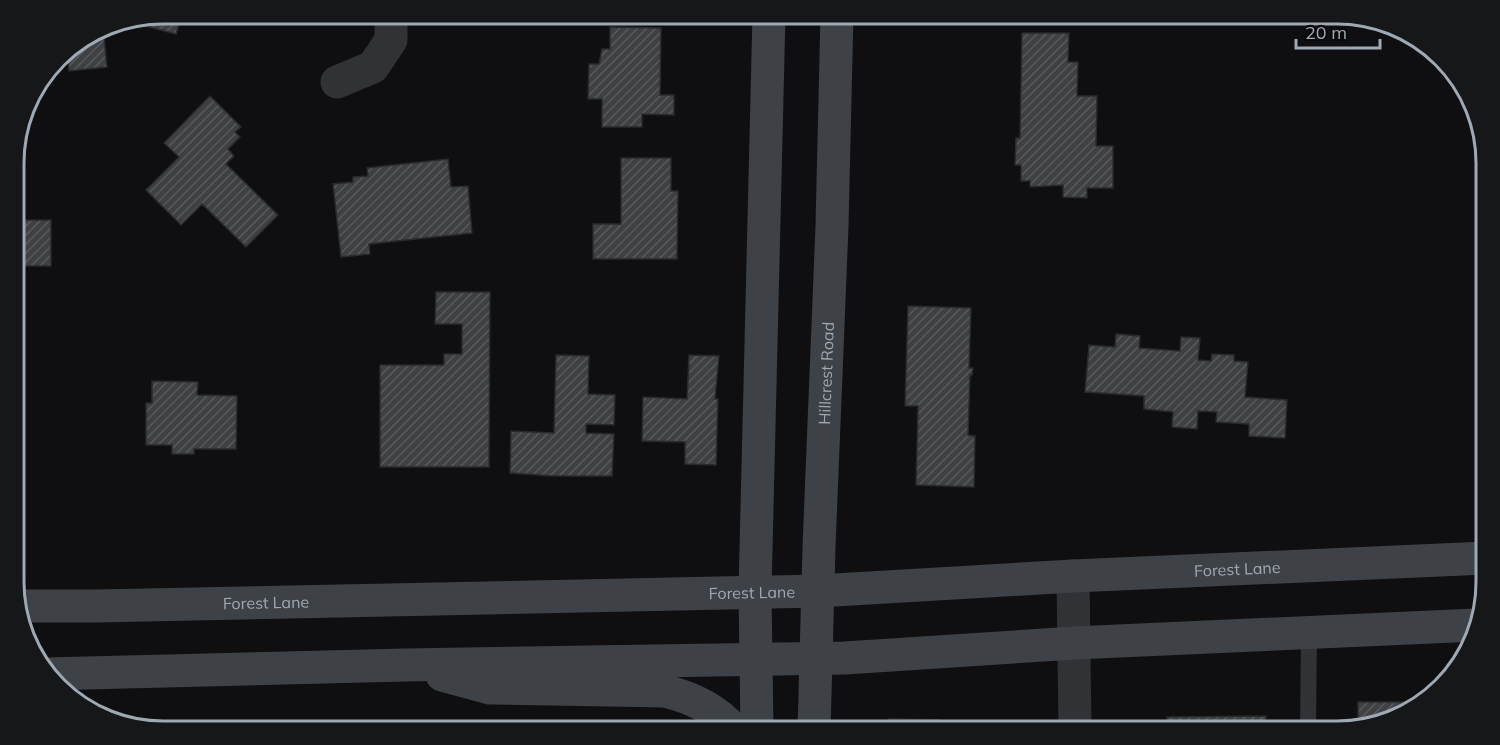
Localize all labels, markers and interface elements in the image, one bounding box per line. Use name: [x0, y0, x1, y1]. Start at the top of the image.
scale bar: [1296, 12, 1380, 50]
text: 20 m: [1305, 21, 1347, 44]
street label: Hillcrest Road: [814, 321, 838, 425]
street label: Forest Lane: [1194, 557, 1281, 581]
street label: Forest Lane: [708, 581, 795, 603]
street label: Forest Lane: [223, 592, 309, 613]

